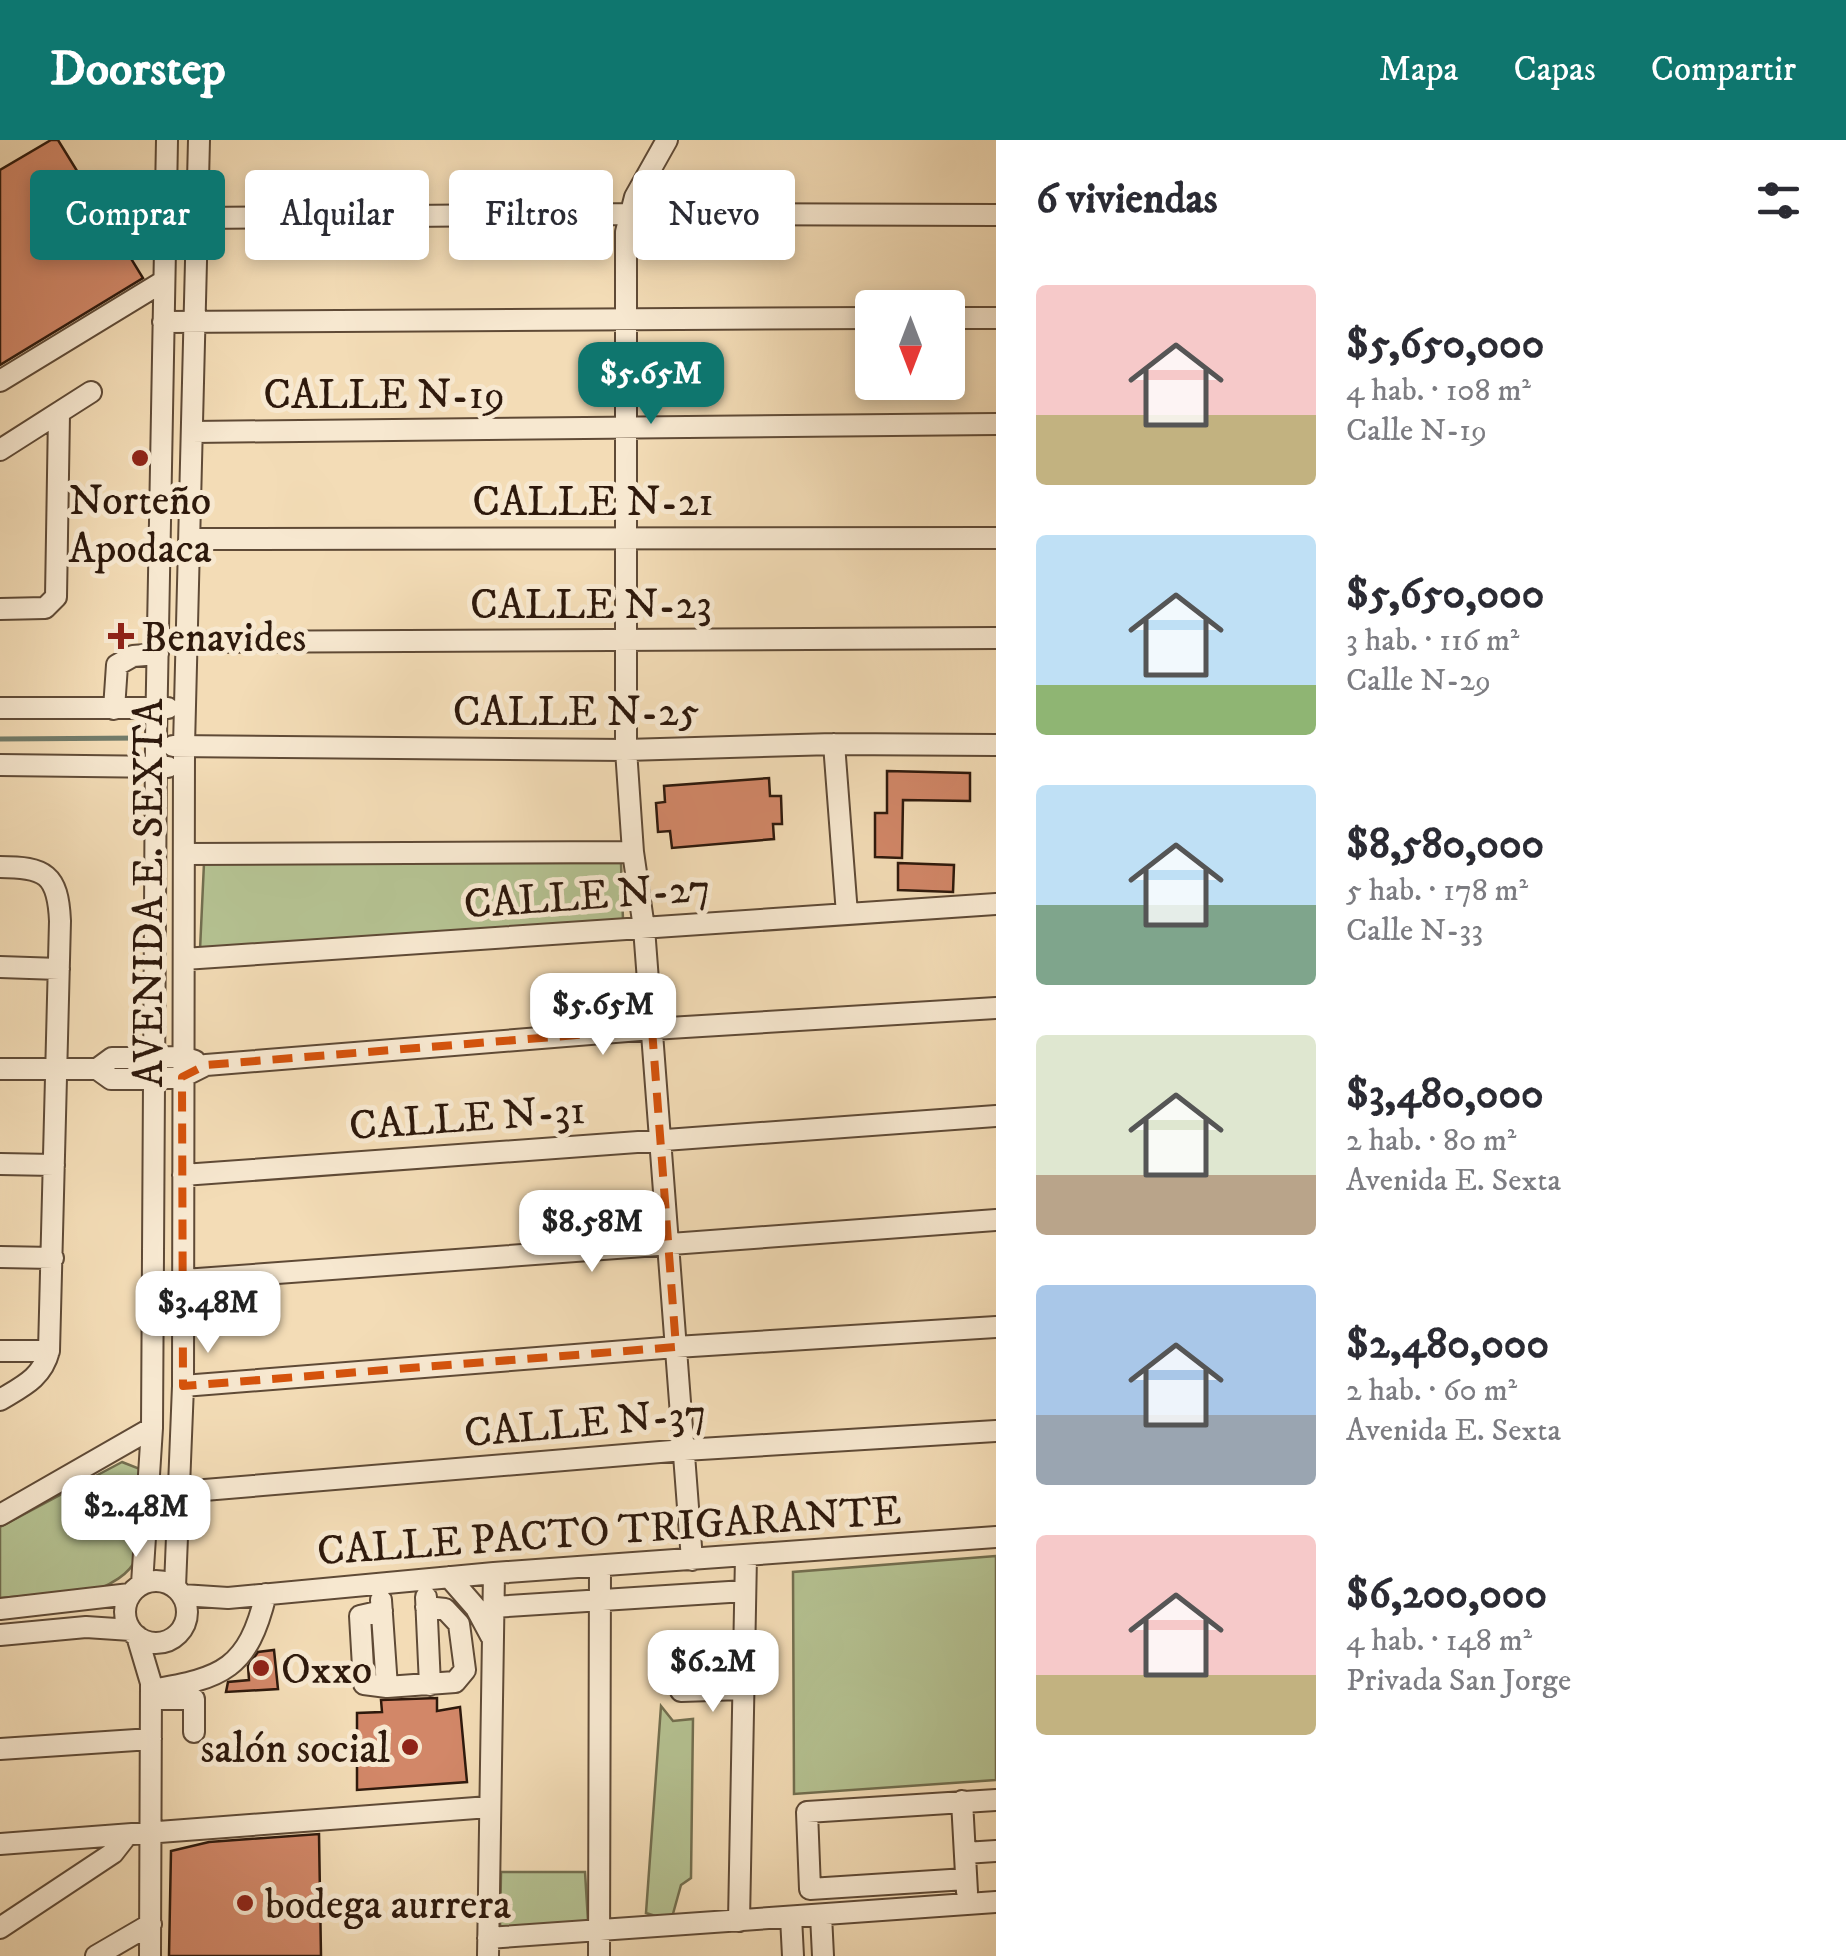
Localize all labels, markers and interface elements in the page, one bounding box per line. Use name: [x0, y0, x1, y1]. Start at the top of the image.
text: Doorstep: [50, 40, 226, 100]
text: Mapa: [1379, 48, 1458, 92]
text: Capas: [1513, 48, 1596, 92]
text: Compartir: [1651, 48, 1796, 92]
chip: Comprar: [30, 170, 225, 260]
chip: Alquilar: [245, 170, 429, 260]
chip: Filtros: [449, 170, 613, 260]
chip: Nuevo: [633, 170, 795, 260]
icon: filters: [1751, 173, 1806, 228]
text: 6 viviendas: [1036, 174, 1218, 226]
north arrow: [855, 290, 965, 400]
map controls: [855, 290, 965, 400]
text: $5,650,000: [1346, 319, 1544, 371]
icon: home: [1116, 325, 1236, 445]
pin: $5.65M: [570, 342, 732, 427]
text: $5.65M: [600, 354, 702, 394]
street label: CALLE N-19: [263, 370, 505, 422]
text: 4 hab. · 108 m²: [1346, 371, 1531, 411]
text: Calle N-19: [1346, 411, 1487, 451]
marker: Norteño Apodaca: [129, 447, 151, 469]
place label: Norteño Apodaca: [69, 476, 212, 576]
street label: CALLE N-21: [472, 477, 714, 529]
text: $5,650,000: [1346, 569, 1544, 621]
icon: home: [1116, 575, 1236, 695]
street label: CALLE N-23: [470, 580, 712, 632]
place label: Benavides: [141, 613, 306, 665]
text: 3 hab. · 116 m²: [1346, 621, 1519, 661]
marker: Benavides: [110, 625, 132, 647]
text: Calle N-29: [1346, 661, 1491, 701]
street label: CALLE N-25: [453, 687, 699, 739]
street label: AVENIDA E. SEXTA: [124, 697, 176, 1087]
text: $8,580,000: [1346, 819, 1544, 871]
icon: home: [1116, 825, 1236, 945]
street label: CALLE N-27: [462, 862, 712, 932]
text: 5 hab. · 178 m²: [1346, 871, 1528, 911]
text: Calle N-33: [1346, 911, 1483, 951]
pin: $5.65M: [522, 973, 684, 1058]
text: $5.65M: [552, 985, 654, 1025]
text: $3,480,000: [1346, 1069, 1544, 1121]
icon: home: [1116, 1075, 1236, 1195]
street label: CALLE N-31: [347, 1085, 587, 1153]
text: 2 hab. · 80 m²: [1346, 1121, 1516, 1161]
text: Avenida E. Sexta: [1346, 1161, 1561, 1201]
pin: $8.58M: [511, 1190, 673, 1275]
text: $8.58M: [541, 1202, 643, 1242]
pin: $3.48M: [127, 1271, 289, 1356]
text: $3.48M: [158, 1283, 258, 1323]
text: $2,480,000: [1346, 1319, 1549, 1371]
icon: home: [1116, 1325, 1236, 1445]
text: 2 hab. · 60 m²: [1346, 1371, 1517, 1411]
street label: CALLE N-37: [462, 1387, 709, 1460]
text: Avenida E. Sexta: [1346, 1411, 1561, 1451]
pin: $2.48M: [55, 1475, 217, 1560]
street label: CALLE PACTO TRIGARANTE: [315, 1486, 903, 1578]
text: $2.48M: [83, 1487, 189, 1527]
text: $6,200,000: [1346, 1569, 1547, 1621]
icon: home: [1116, 1575, 1236, 1695]
text: 4 hab. · 148 m²: [1346, 1621, 1532, 1661]
pin: $6.2M: [643, 1630, 783, 1715]
text: $6.2M: [670, 1642, 756, 1682]
place label: Oxxo: [281, 1645, 372, 1697]
marker: Oxxo: [250, 1657, 272, 1679]
text: Privada San Jorge: [1346, 1661, 1571, 1701]
place label: salón social: [200, 1724, 390, 1776]
marker: salón social: [399, 1736, 421, 1758]
place label: bodega aurrera: [265, 1880, 511, 1932]
marker: bodega aurrera: [234, 1892, 256, 1914]

